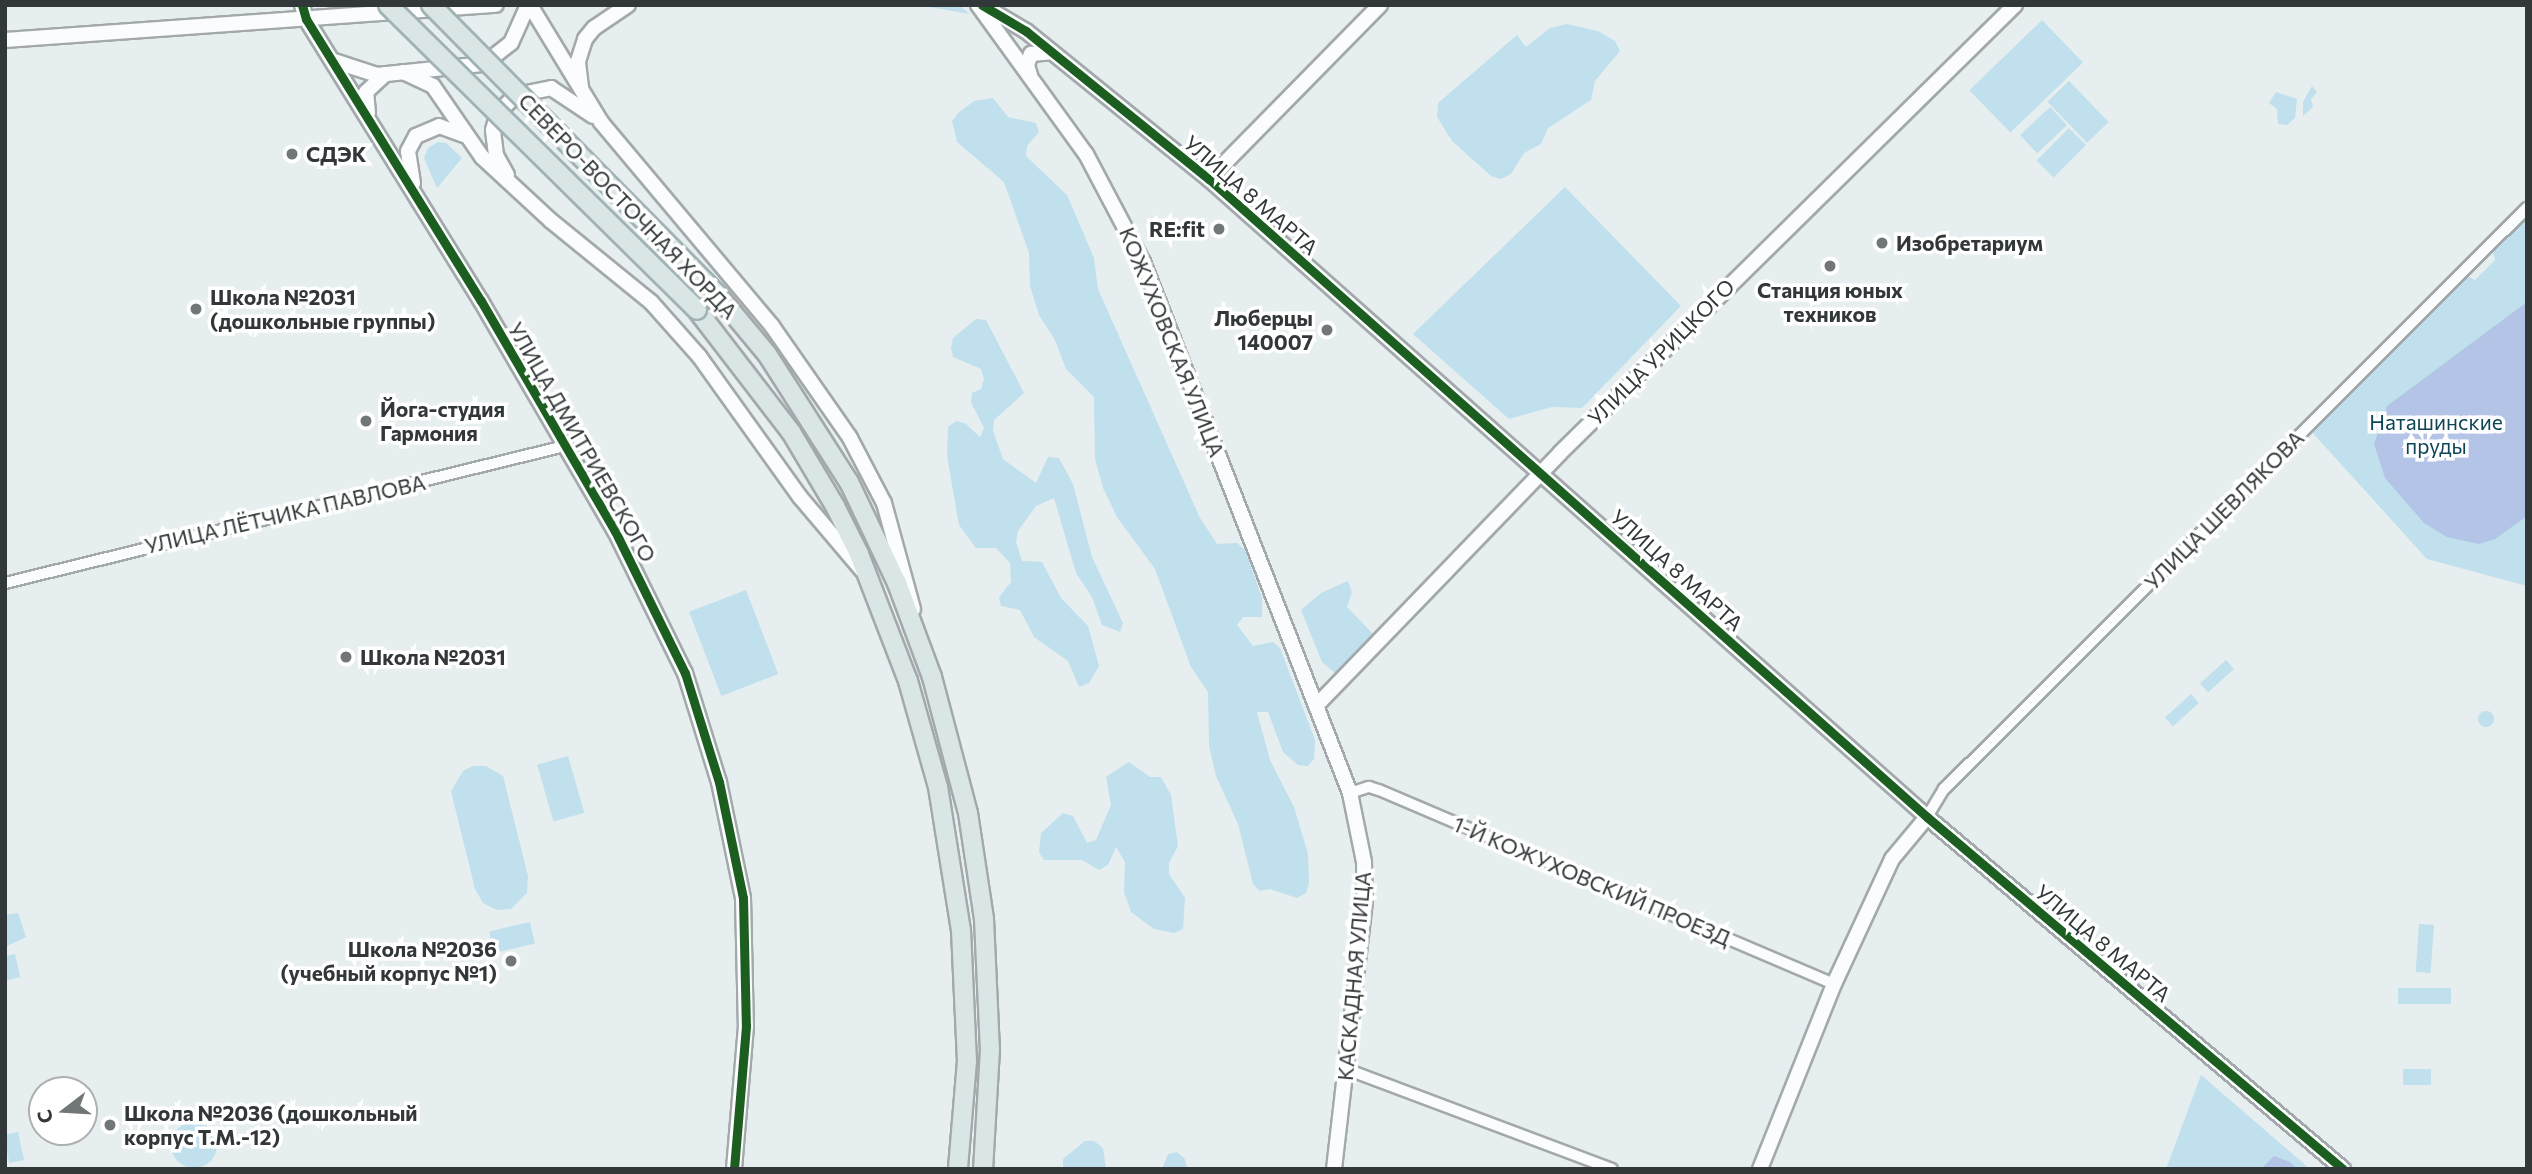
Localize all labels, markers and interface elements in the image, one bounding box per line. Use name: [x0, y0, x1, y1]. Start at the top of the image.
street label: СЕВЕРО-ВОСТОЧНАЯ ХОРДА: [514, 88, 742, 324]
street label: УЛИЦА 8 МАРТА: [1179, 130, 1323, 260]
place label: СДЭК: [306, 141, 366, 167]
marker: СДЭК: [284, 146, 300, 162]
place label: RE:fit: [1149, 216, 1205, 242]
marker: RE:fit: [1211, 221, 1227, 237]
street label: КОЖУХОВСКАЯ УЛИЦА: [1114, 224, 1230, 460]
place label: Изобретариум: [1896, 230, 2043, 256]
marker: Изобретариум: [1874, 235, 1890, 251]
marker: Станция юных техников: [1822, 258, 1838, 274]
street label: УЛИЦА УРИЦКОГО: [1583, 274, 1739, 430]
place label: Станция юных техников: [1757, 277, 1903, 327]
place label: Школа №2031 (дошкольные группы): [210, 284, 435, 334]
marker: Школа №2031 (дошкольные группы): [188, 301, 204, 317]
place label: Люберцы 140007: [1214, 305, 1313, 355]
street label: УЛИЦА ДМИТРИЕВСКОГО: [503, 318, 661, 566]
marker: Люберцы 140007: [1319, 322, 1335, 338]
place label: Йога-студия Гармония: [380, 396, 505, 446]
park label: Наташинские пруды: [2369, 409, 2503, 459]
marker: Йога-студия Гармония: [358, 413, 374, 429]
street label: УЛИЦА ШЕВЛЯКОВА: [2139, 425, 2309, 595]
street label: УЛИЦА ЛЁТЧИКА ПАВЛОВА: [142, 469, 428, 559]
street label: УЛИЦА 8 МАРТА: [1606, 504, 1748, 636]
place label: Школа №2031: [360, 644, 506, 670]
marker: Школа №2031: [338, 649, 354, 665]
street label: 1-Й КОЖУХОВСКИЙ ПРОЕЗД: [1450, 811, 1734, 951]
street label: КАСКАДНАЯ УЛИЦА: [1332, 870, 1376, 1082]
street label: УЛИЦА 8 МАРТА: [2030, 879, 2176, 1007]
place label: Школа №2036 (учебный корпус №1): [280, 936, 497, 986]
marker: Школа №2036 (учебный корпус №1): [503, 953, 519, 969]
north arrow: [28, 1076, 98, 1146]
place label: Школа №2036 (дошкольный корпус Т.М.-12): [124, 1100, 418, 1150]
text: С: [31, 1107, 57, 1126]
marker: Школа №2036 (дошкольный корпус Т.М.-12): [102, 1117, 118, 1133]

